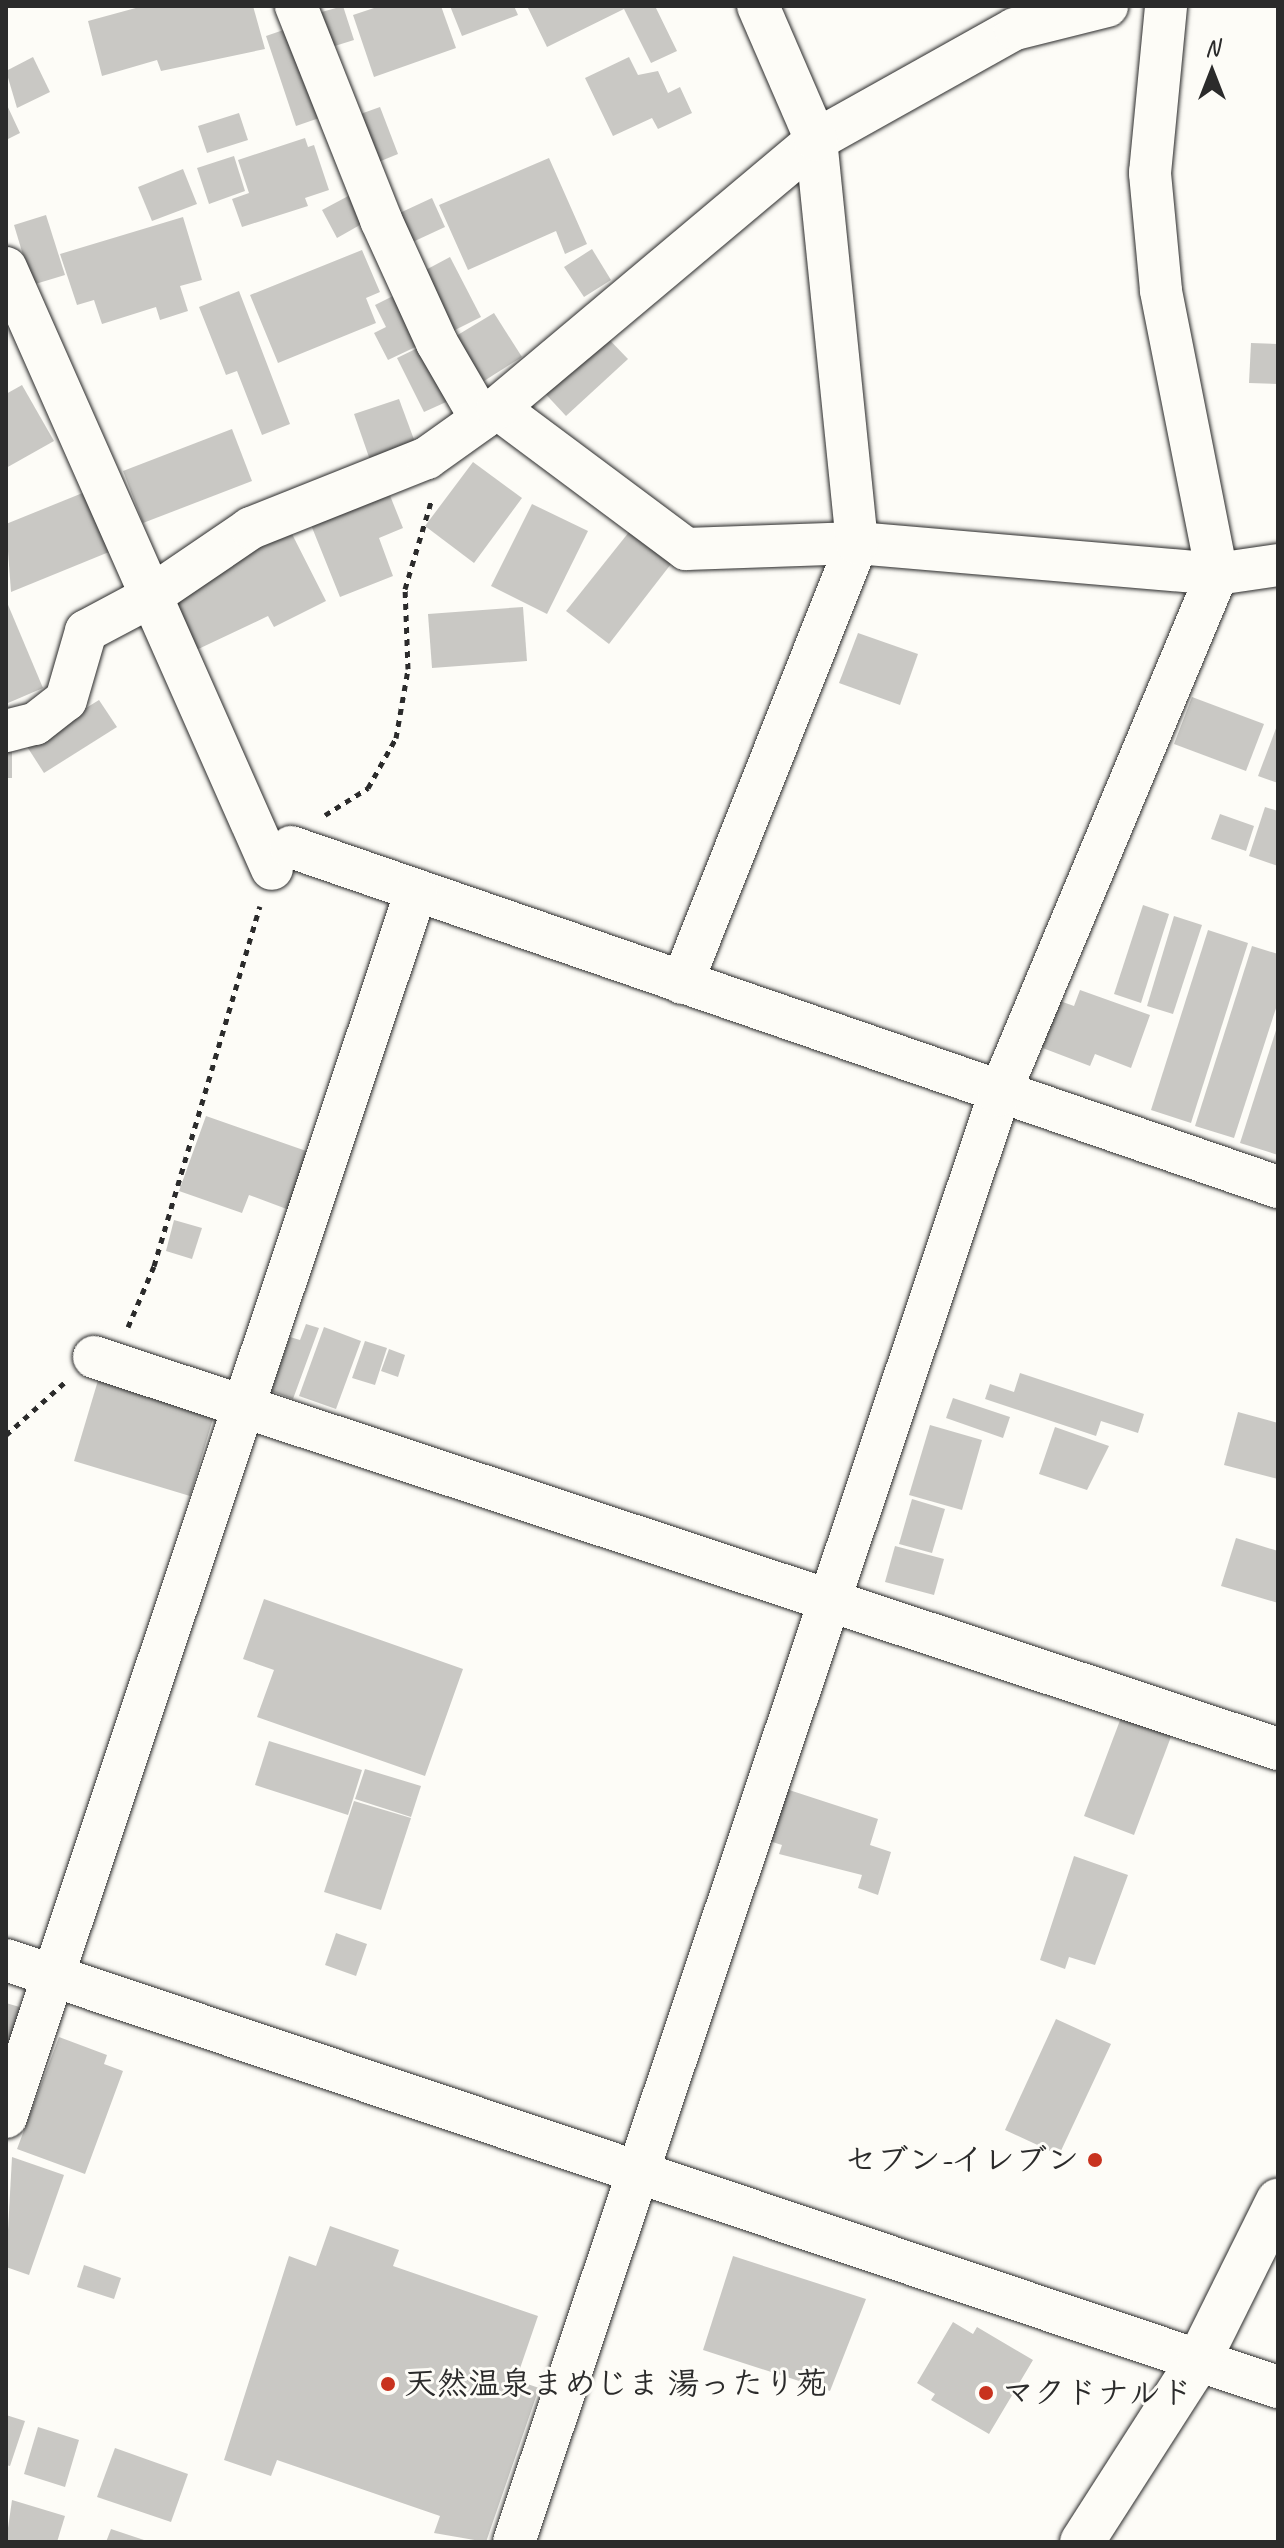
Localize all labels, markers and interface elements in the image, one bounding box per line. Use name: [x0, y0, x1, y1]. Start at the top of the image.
north arrow: [1172, 32, 1252, 112]
text: N: [1205, 34, 1219, 62]
place label: セブン-イレブン: [845, 2141, 1079, 2179]
marker: セブン-イレブン: [1086, 2151, 1104, 2169]
place label: 天然温泉まめじま 湯ったり苑: [404, 2365, 828, 2403]
place label: マクドナルド: [1002, 2374, 1194, 2412]
marker: 天然温泉まめじま 湯ったり苑: [379, 2375, 397, 2393]
marker: マクドナルド: [977, 2384, 995, 2402]

